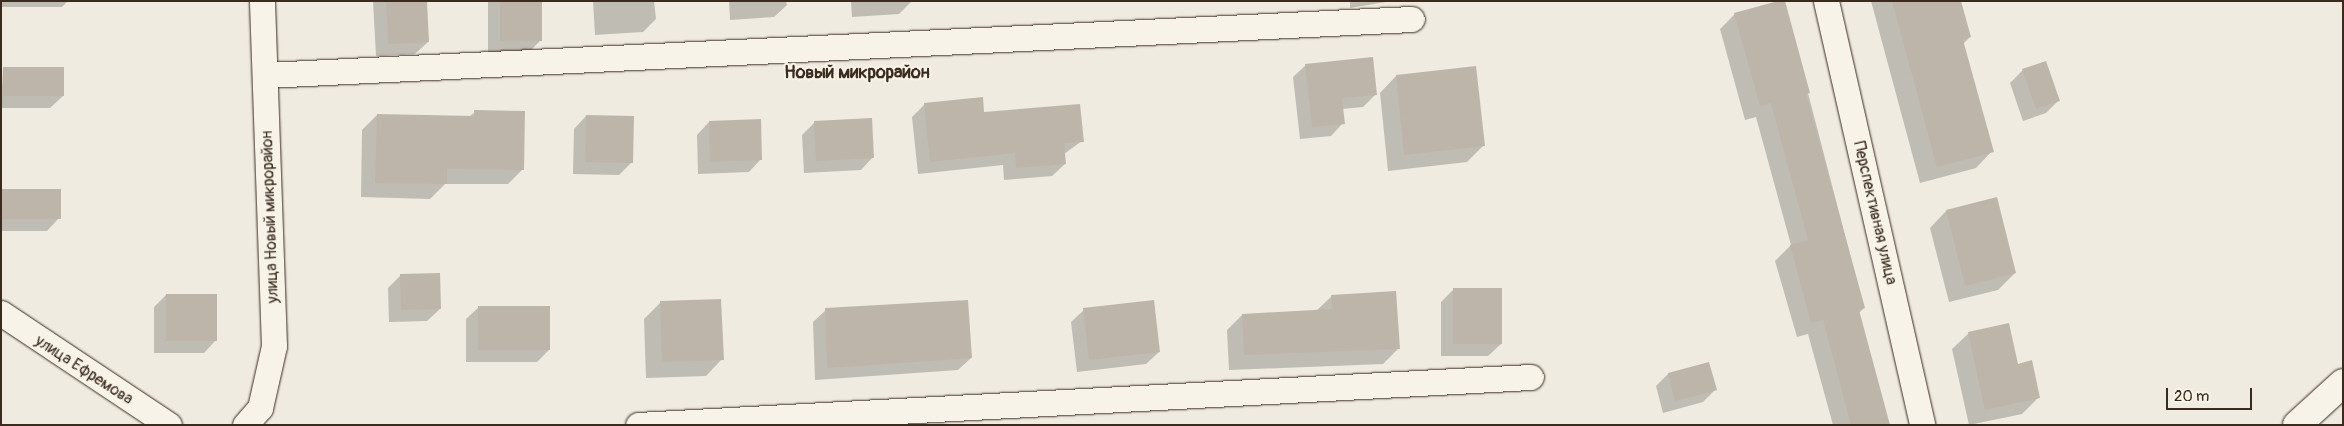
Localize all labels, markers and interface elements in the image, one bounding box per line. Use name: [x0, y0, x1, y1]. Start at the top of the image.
district label: Новый микрорайон: [784, 62, 930, 84]
street label: улица Новый микрорайон: [257, 130, 283, 304]
street label: Перспективная улица: [1849, 139, 1901, 287]
street label: улица Ефремова: [31, 331, 137, 409]
scale bar: [2169, 378, 2255, 410]
text: 20 m: [2174, 387, 2209, 406]

